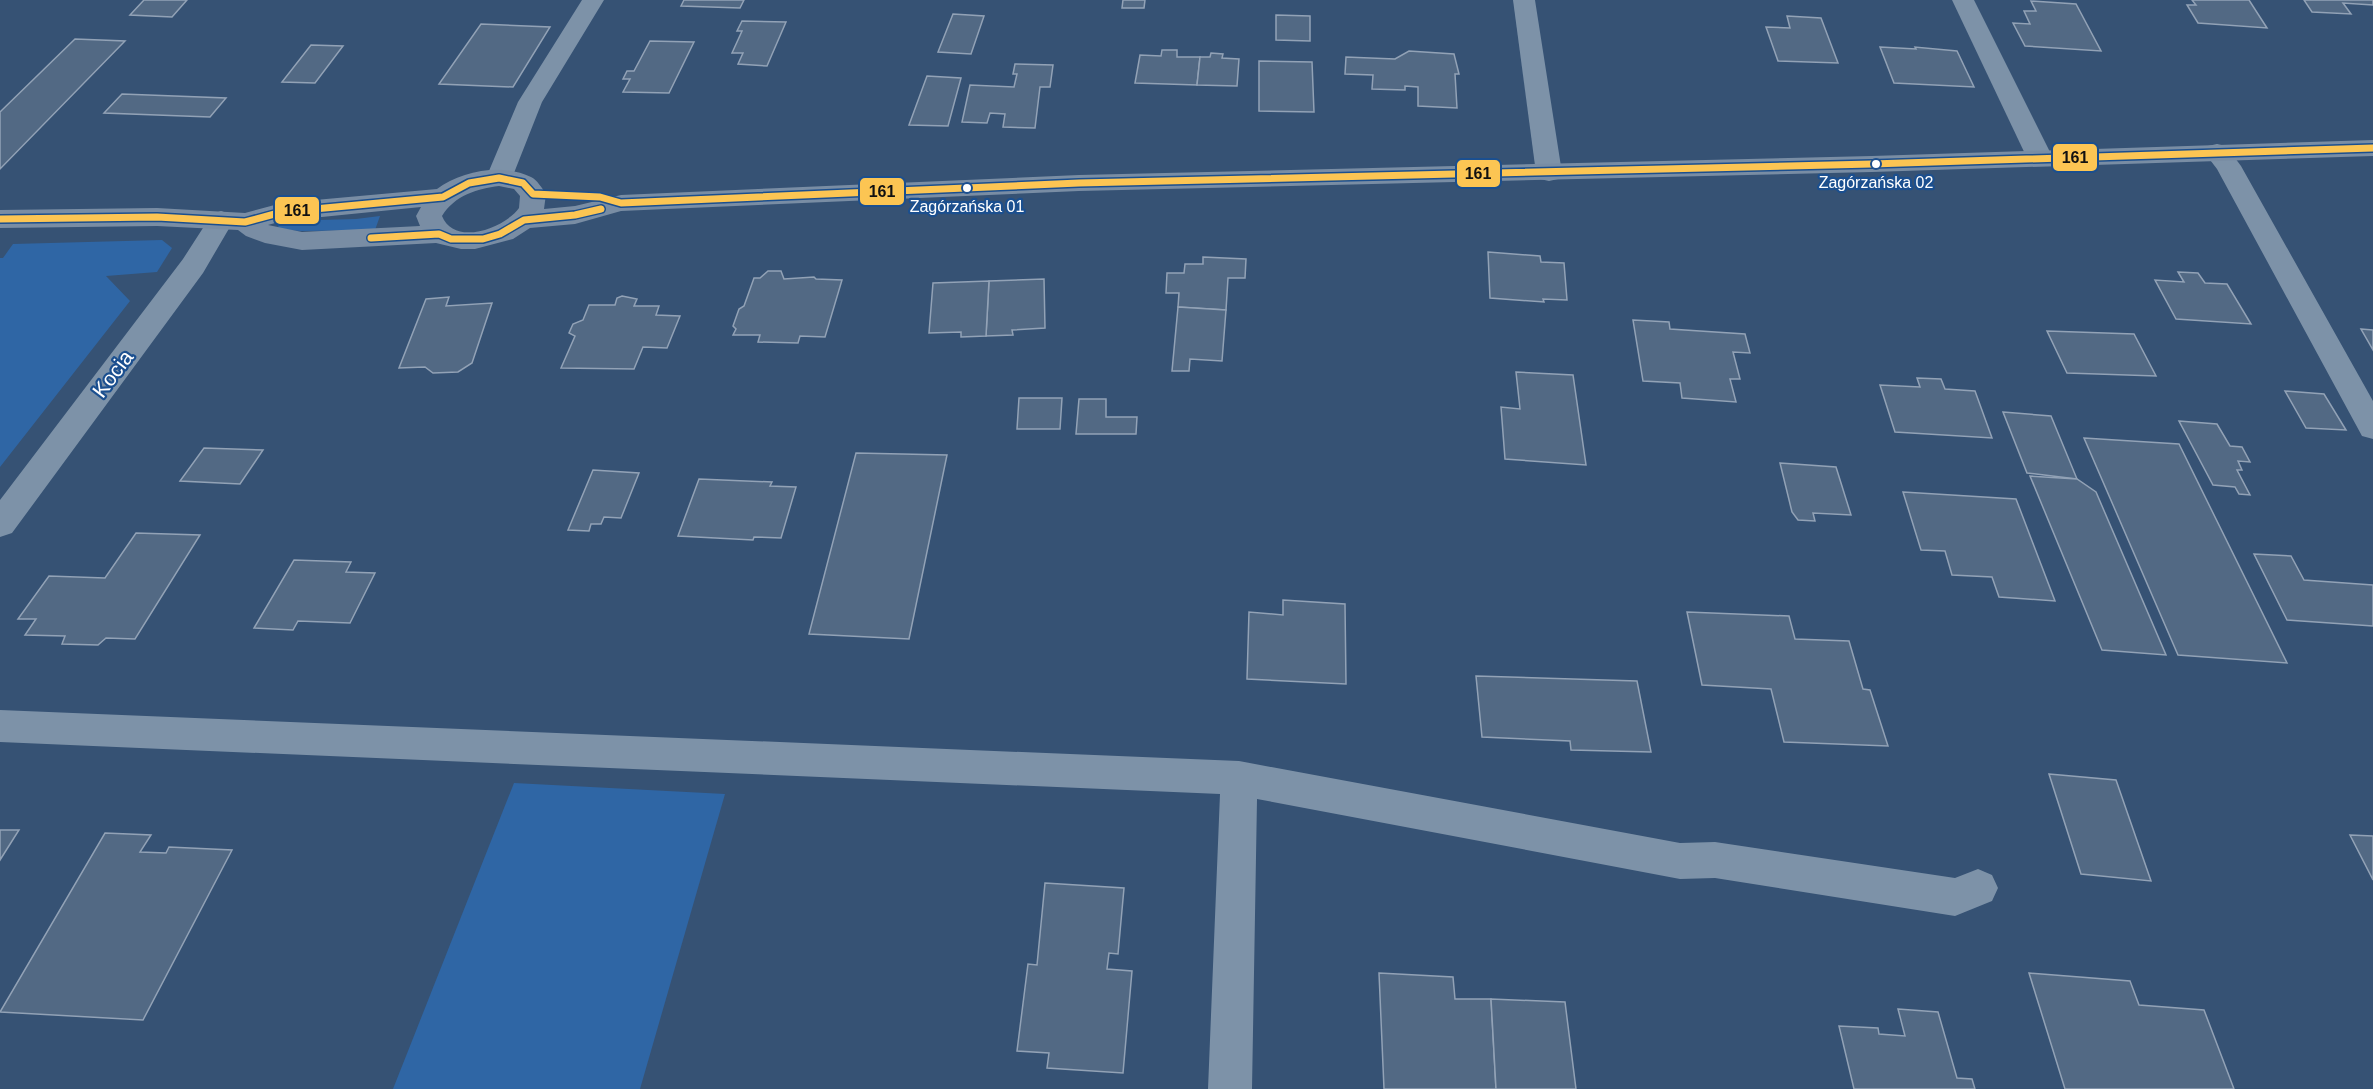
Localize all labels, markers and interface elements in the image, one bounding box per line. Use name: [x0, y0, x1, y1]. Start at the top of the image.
line badge: 161: [2052, 143, 2098, 172]
text: 161: [2062, 149, 2088, 166]
marker: Zagórzańska 02: [1870, 158, 1882, 170]
line badge: 161: [1456, 159, 1501, 188]
text: 161: [1465, 165, 1491, 182]
place label: Zagórzańska 02: [1819, 174, 1933, 191]
line badge: 161: [859, 177, 905, 206]
marker: Zagórzańska 01: [961, 182, 973, 194]
text: 161: [869, 183, 895, 200]
line badge: 161: [274, 196, 320, 225]
place label: Zagórzańska 01: [910, 198, 1024, 215]
text: 161: [284, 202, 310, 219]
street label: Kocia: [88, 346, 138, 402]

